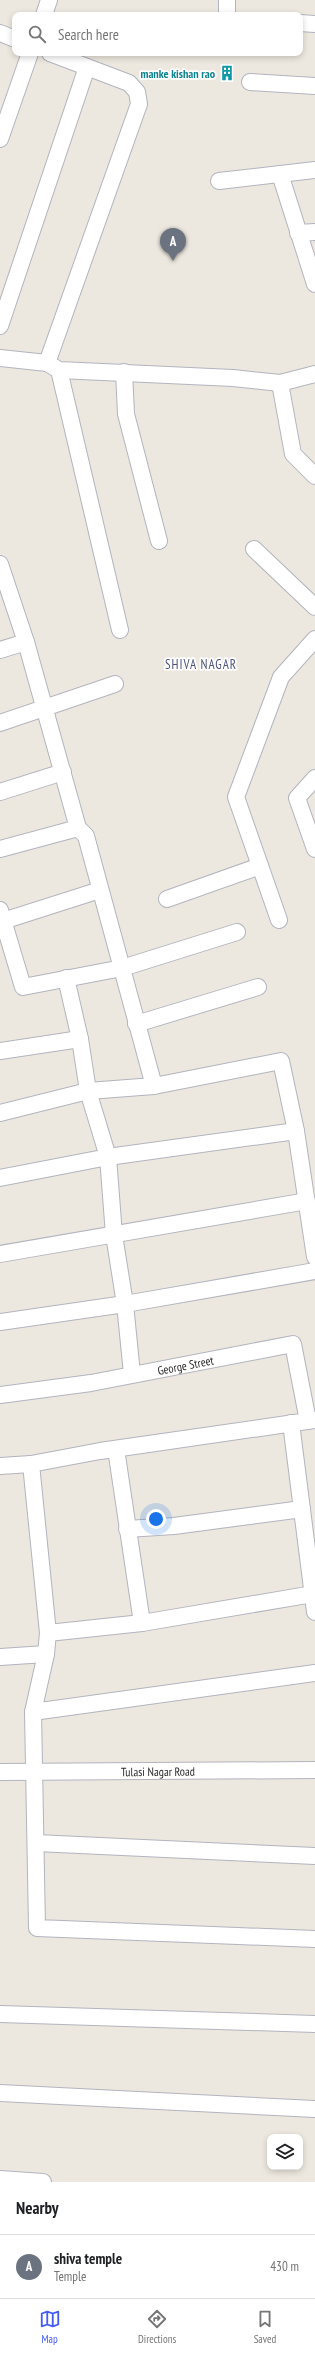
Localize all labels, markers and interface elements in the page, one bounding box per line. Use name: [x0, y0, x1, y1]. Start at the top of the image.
search box: [12, 12, 303, 56]
icon: search: [26, 23, 48, 45]
text: Search here: [58, 25, 119, 44]
building icon: manke kishan rao: [218, 64, 236, 82]
place label: manke kishan rao: [140, 66, 216, 81]
pin: A: [160, 228, 186, 261]
district label: SHIVA NAGAR: [165, 656, 237, 673]
street label: George Street: [156, 1352, 215, 1378]
your location: [146, 1509, 166, 1529]
street label: Tulasi Nagar Road: [121, 1763, 195, 1779]
map controls: [267, 2134, 303, 2170]
button: layers: [267, 2134, 303, 2170]
text: Nearby: [16, 2197, 59, 2219]
text: shiva temple: [54, 2249, 122, 2268]
text: A: [26, 2258, 32, 2275]
text: 430 m: [270, 2258, 299, 2275]
text: Temple: [54, 2268, 86, 2285]
tab: Map: [39, 2308, 61, 2346]
tab: Directions: [138, 2308, 176, 2346]
tab: Saved: [254, 2308, 276, 2346]

